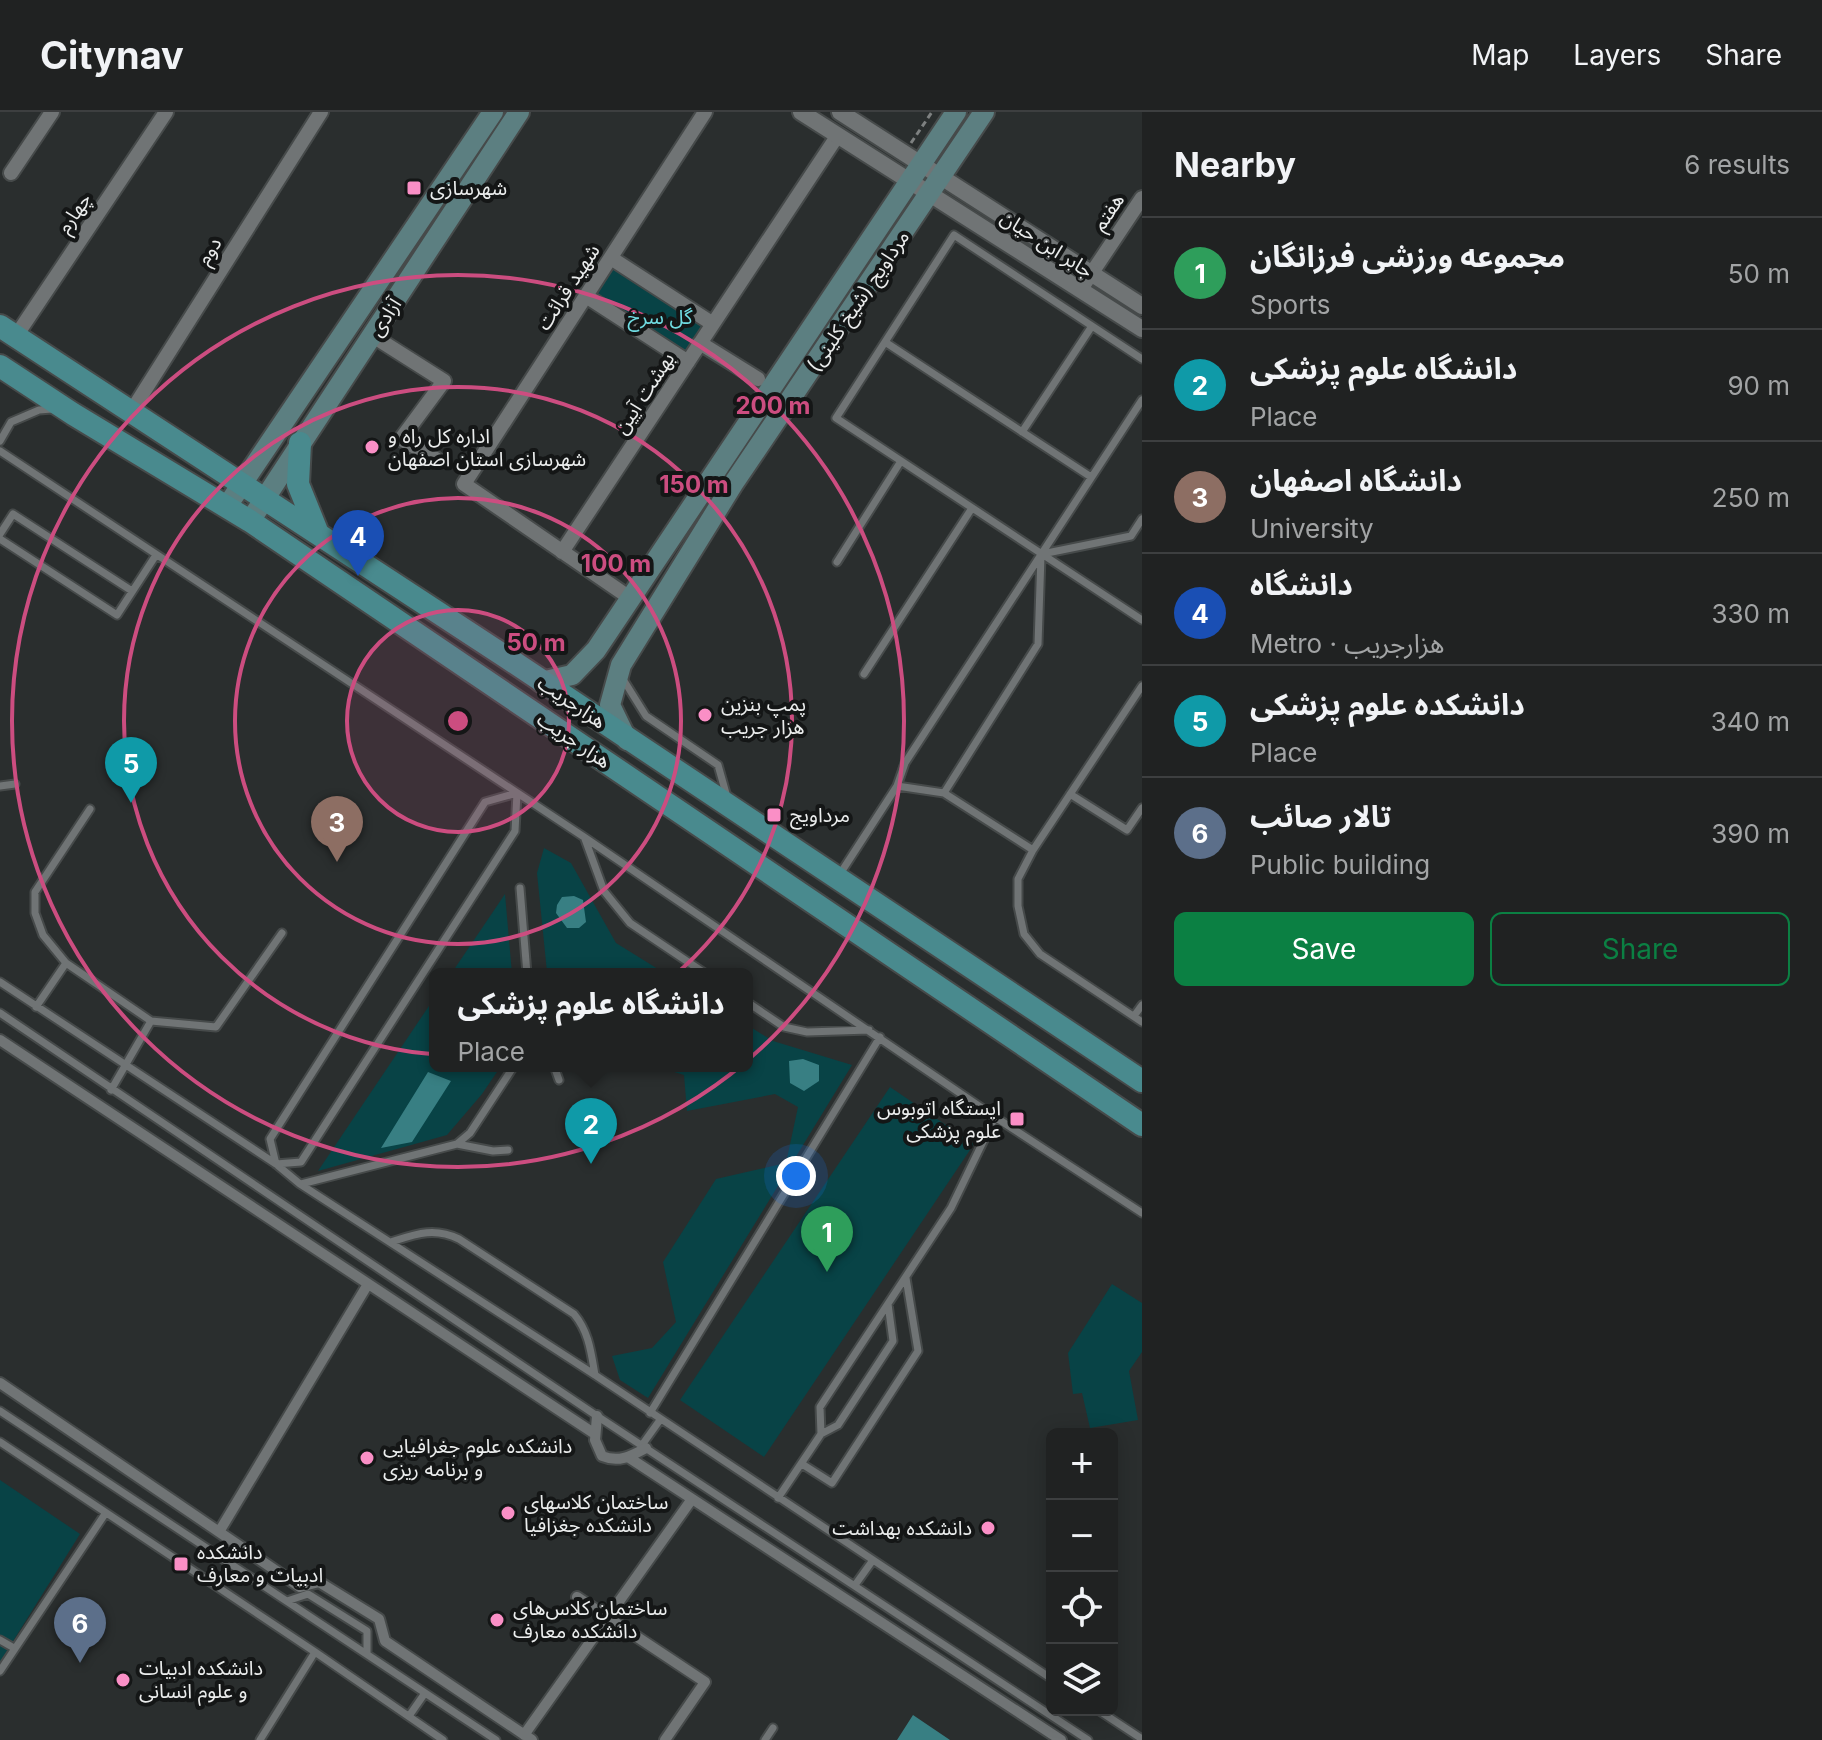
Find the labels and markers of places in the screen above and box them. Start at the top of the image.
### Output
place label: شهرسازی [430,176,507,200]
marker: شهرسازی [405,179,423,197]
place label: اداره کل راه و شهرسازی استان اصفهان [388,424,586,471]
marker: اداره کل راه و شهرسازی استان اصفهان [363,438,381,456]
pin: 4 [332,510,384,576]
place label: پمپ بنزین هزار جریب [721,692,806,739]
marker: پمپ بنزین هزار جریب [696,706,714,724]
centre of rings [444,707,472,735]
pin: 5 [105,737,157,803]
pin: 3 [311,796,363,862]
place label: مرداویج [790,803,850,830]
marker: مرداویج [765,806,783,824]
place label: ایستگاه اتوبوس علوم پزشکی [877,1096,1001,1146]
pin: 2 [565,1098,617,1164]
marker: ایستگاه اتوبوس علوم پزشکی [1008,1110,1026,1128]
pin: 1 [801,1206,853,1272]
place label: دانشکده علوم جغرافیایی و برنامه ریزی [383,1434,572,1481]
marker: دانشکده علوم جغرافیایی و برنامه ریزی [358,1449,376,1467]
place label: ساختمان کلاسهای دانشکده جغزافیا [524,1490,669,1537]
marker: ساختمان کلاسهای دانشکده جغزافیا [499,1504,517,1522]
place label: دانشکده بهداشت [832,1516,972,1540]
marker: دانشکده بهداشت [979,1519,997,1537]
place label: دانشکده ادبیات و معارف [197,1540,323,1587]
marker: دانشکده ادبیات و معارف [172,1555,190,1573]
place label: ساختمان کلاس‌های دانشکده معارف [513,1596,667,1643]
pin: 6 [54,1597,106,1663]
marker: ساختمان کلاس‌های دانشکده معارف [488,1611,506,1629]
place label: دانشکده ادبیات و علوم انسانی [139,1656,263,1706]
marker: دانشکده ادبیات و علوم انسانی [114,1671,132,1689]

